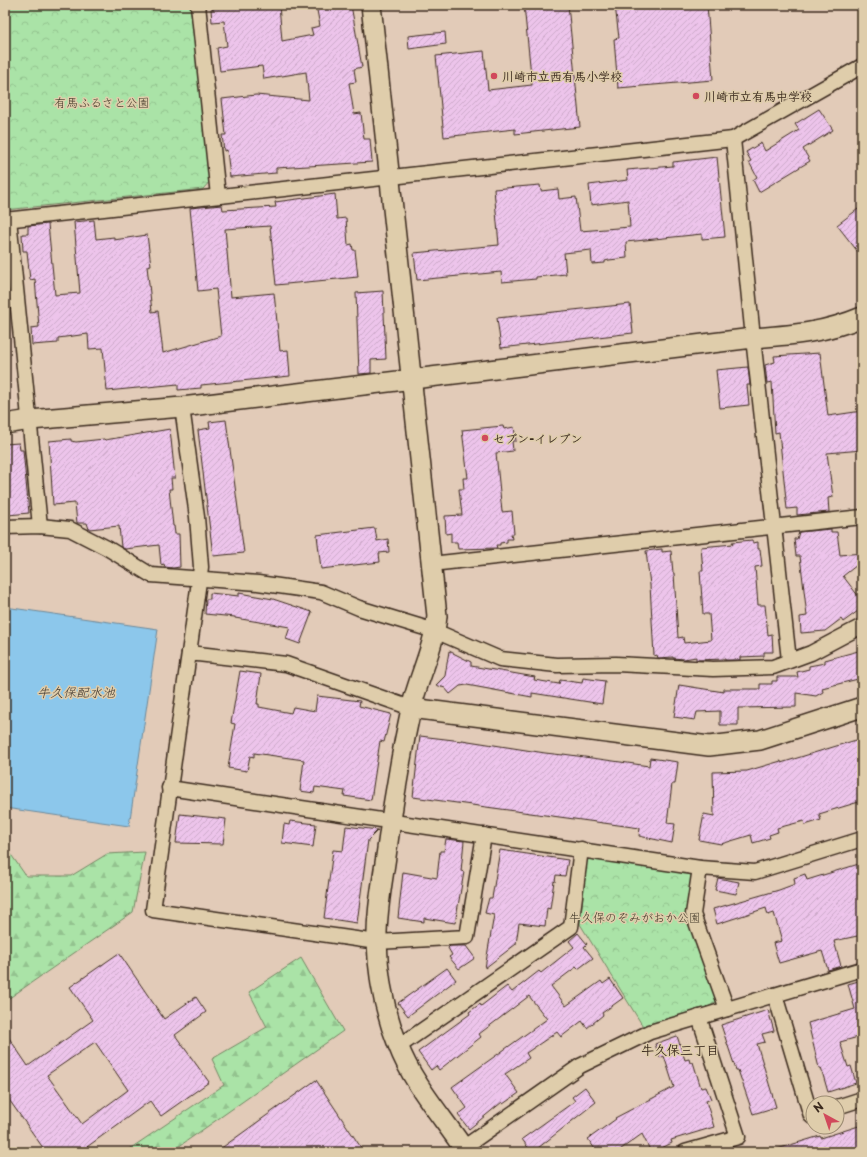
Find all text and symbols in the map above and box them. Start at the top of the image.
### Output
place label: 川崎市立西有馬小学校 [502,67,622,85]
marker: 川崎市立西有馬小学校 [489,71,499,81]
place label: 川崎市立有馬中学校 [704,87,812,105]
marker: 川崎市立有馬中学校 [691,91,701,101]
park label: 有馬ふるさと公園 [54,93,150,111]
place label: セブン-イレブン [493,429,583,447]
marker: セブン-イレブン [480,433,490,443]
water label: 牛久保配水池 [37,682,116,701]
park label: 牛久保のぞみがおか公園 [569,908,701,926]
district label: 牛久保三丁目 [641,1040,719,1059]
north arrow [805,1095,845,1135]
text: N [809,1097,827,1116]

